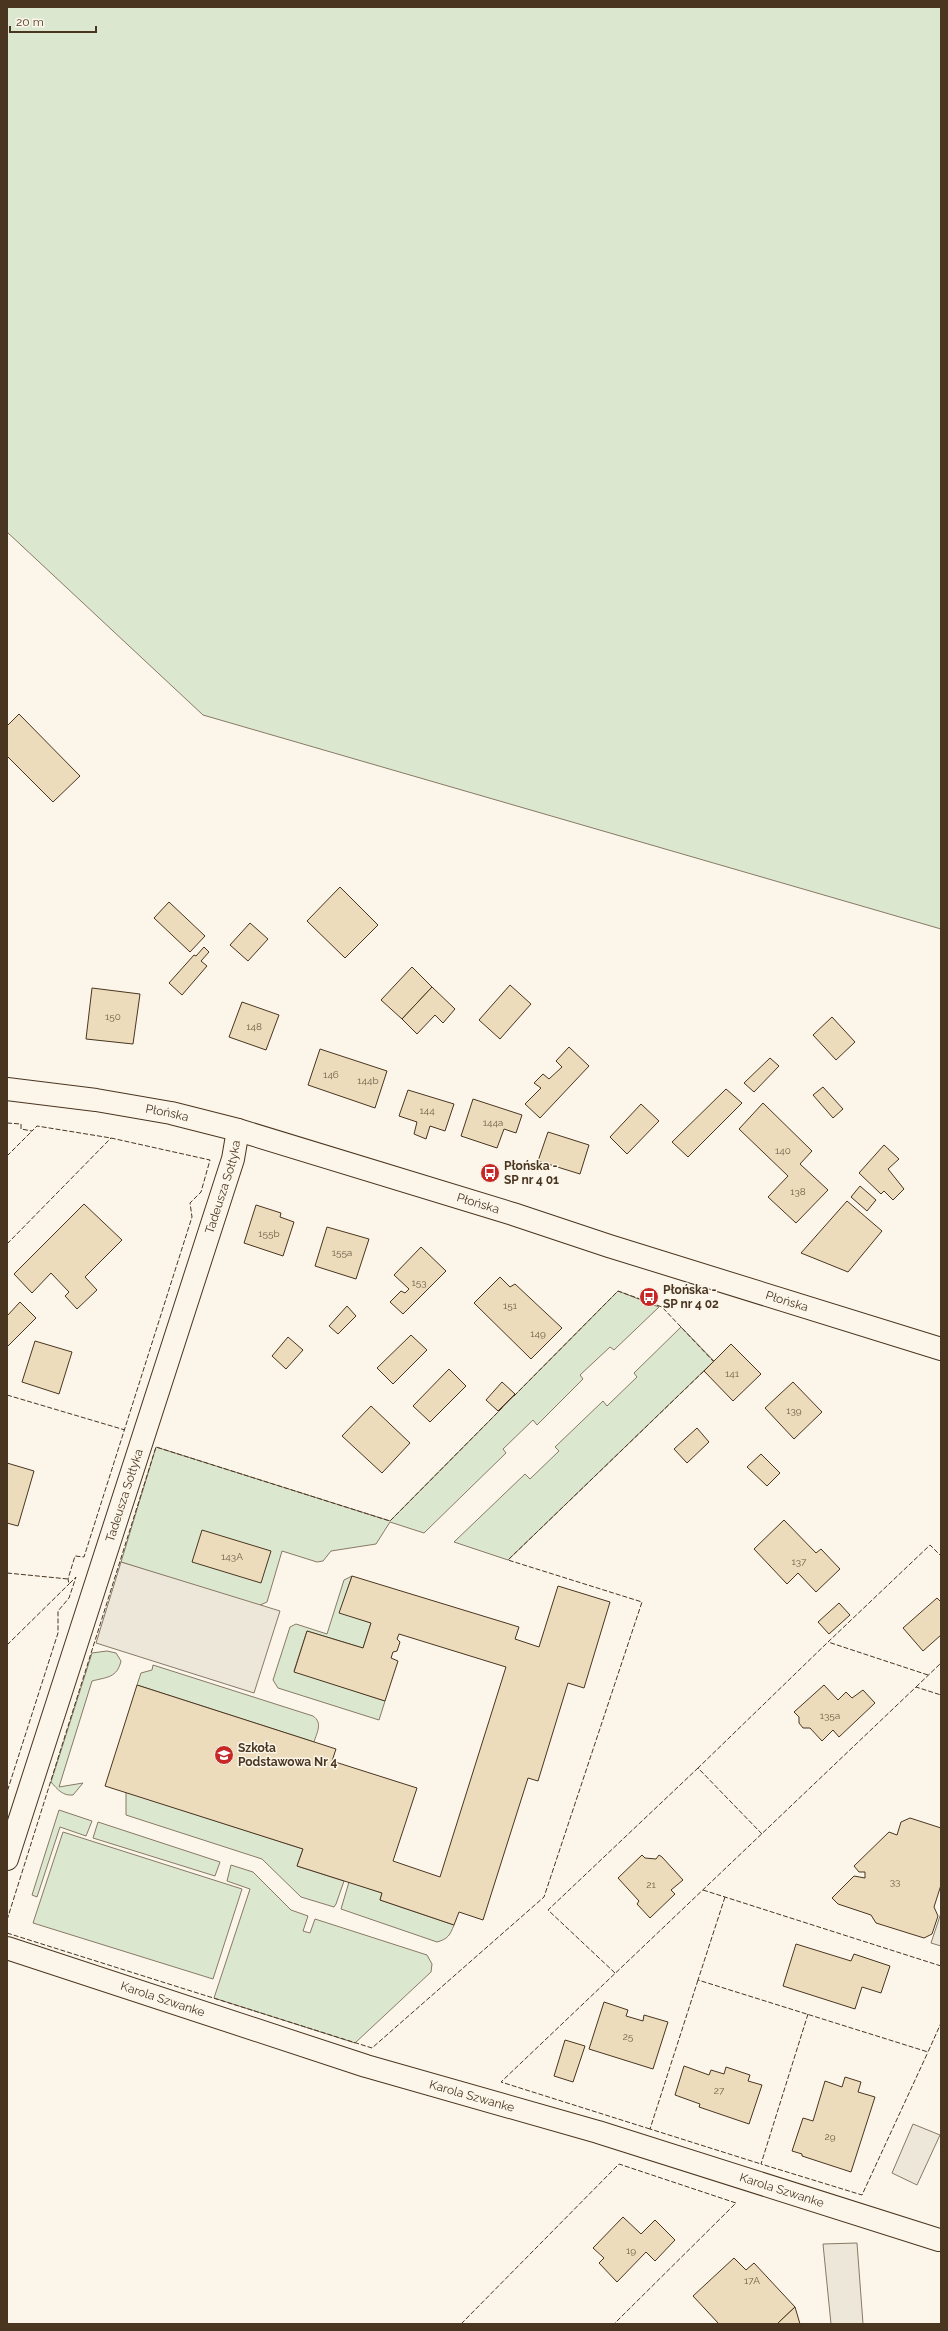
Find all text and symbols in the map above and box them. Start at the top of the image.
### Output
scale bar [10,8,96,34]
text: 20 m [16,15,44,29]
house number: 150 [105,1011,121,1022]
house number: 148 [246,1021,262,1032]
house number: 146 [323,1069,339,1080]
house number: 144b [357,1075,379,1086]
street label: Płońska [144,1102,190,1124]
house number: 144 [419,1105,435,1116]
house number: 144a [483,1117,503,1128]
street label: Tadeusza Sołtyka [202,1139,243,1235]
house number: 140 [775,1145,791,1156]
place label: Płońska - SP nr 4 01 [504,1159,559,1187]
bus stop icon: Płońska - SP nr 4 01 [479,1162,501,1184]
house number: 138 [790,1186,806,1197]
street label: Płońska [455,1190,501,1216]
house number: 155b [258,1228,280,1239]
house number: 155a [332,1247,352,1258]
house number: 153 [411,1277,427,1288]
place label: Płońska - SP nr 4 02 [663,1283,719,1311]
bus stop icon: Płońska - SP nr 4 02 [638,1286,660,1308]
street label: Płońska [764,1288,810,1314]
house number: 151 [503,1300,518,1311]
house number: 149 [530,1328,546,1339]
house number: 141 [725,1368,740,1379]
house number: 139 [786,1405,802,1416]
street label: Tadeusza Sołtyka [103,1447,146,1544]
house number: 143A [221,1551,243,1562]
house number: 137 [792,1556,807,1567]
house number: 135a [820,1710,840,1721]
place label: Szkoła Podstawowa Nr 4 [238,1741,338,1769]
school or university icon: Szkoła Podstawowa Nr 4 [213,1744,235,1766]
house number: 33 [890,1876,900,1887]
house number: 21 [646,1879,656,1890]
street label: Karola Szwanke [119,1979,207,2020]
house number: 25 [623,2031,634,2042]
street label: Karola Szwanke [428,2077,516,2115]
house number: 27 [714,2085,725,2096]
house number: 29 [824,2131,836,2142]
street label: Karola Szwanke [738,2170,826,2210]
house number: 19 [626,2245,636,2256]
house number: 17A [744,2275,760,2286]

